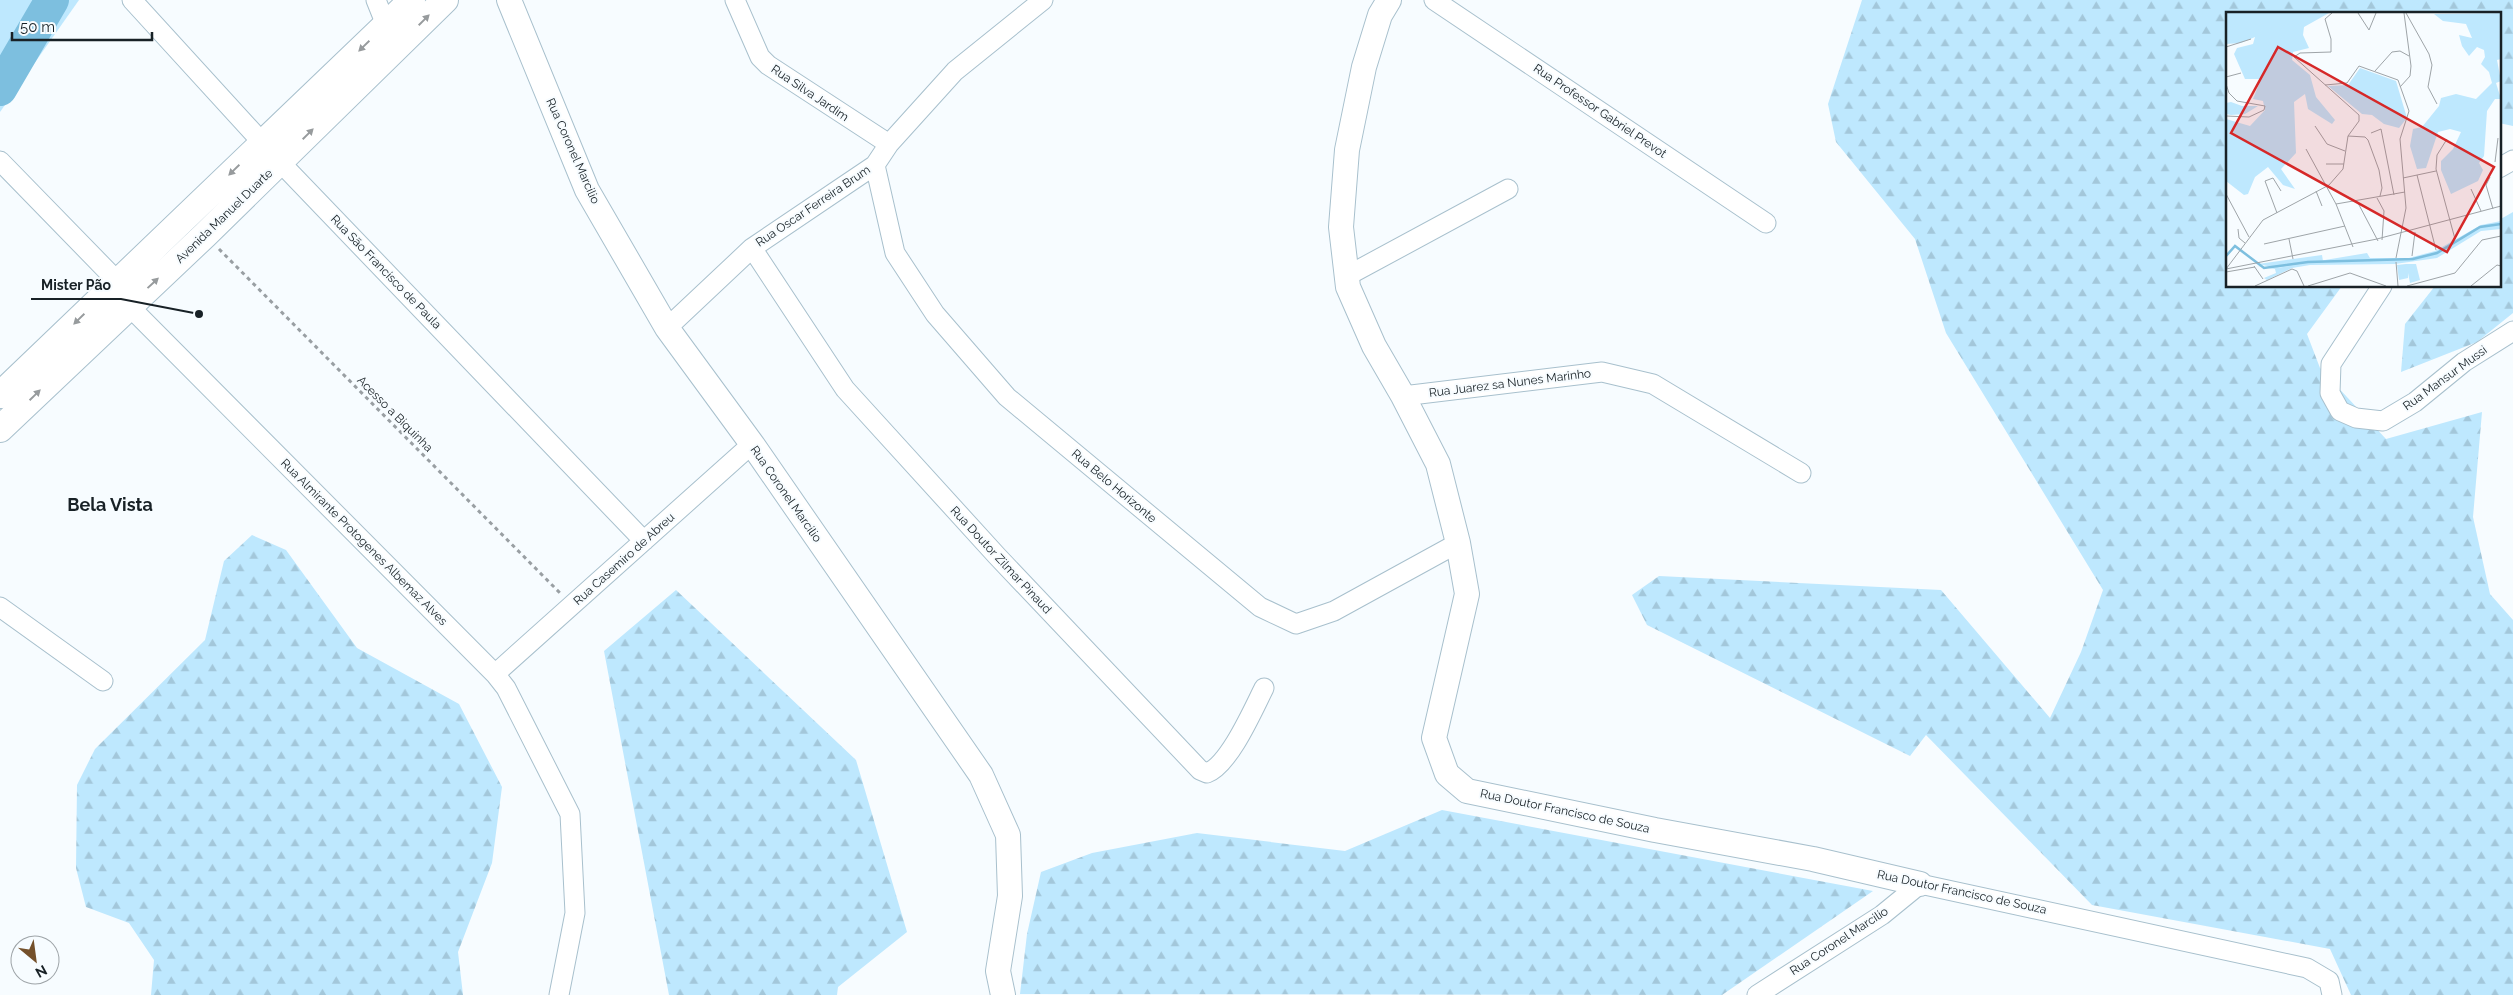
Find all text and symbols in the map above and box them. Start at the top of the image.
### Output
scale bar [12,10,152,42]
inset map [2226,12,2500,288]
one-way arrow [418,15,430,27]
text: 50 m [20,18,55,36]
one-way arrow [359,40,371,52]
street label: Rua Professor Gabriel Prevot [1531,61,1669,161]
street label: Rua Silva Jardim [769,62,851,124]
street label: Rua Coronel Marcilio [543,96,603,206]
one-way arrow [302,129,314,141]
street label: Rua Oscar Ferreira Brum [753,162,873,250]
one-way arrow [228,164,240,176]
street label: Avenida Manuel Duarte [173,166,275,266]
street label: Rua São Francisco de Paula [328,212,444,332]
callout: Mister Pão [31,270,121,299]
text: Mister Pão [41,277,111,293]
one-way arrow [147,277,159,289]
one-way arrow [74,313,86,325]
street label: Rua Mansur Mussi [2400,343,2490,413]
street label: Rua Juarez sa Nunes Marinho [1428,366,1592,400]
street label: Acesso a Biquinha [354,373,436,455]
one-way arrow [29,389,41,401]
street label: Rua Coronel Marcilio [748,443,824,545]
street label: Rua Belo Horizonte [1069,446,1159,526]
street label: Rua Almirante Protogenes Albemaz Alves [278,456,450,628]
district label: Bela Vista [67,494,153,515]
street label: Rua Doutor Zilmar Pinaud [948,503,1054,617]
street label: Rua Casemiro de Abreu [571,510,677,608]
street label: Rua Doutor Francisco de Souza [1479,786,1651,836]
street label: Rua Doutor Francisco de Souza [1876,867,2048,917]
street label: Rua Coronel Marcilio [1787,904,1891,978]
north arrow [10,935,60,985]
text: N [33,962,50,981]

